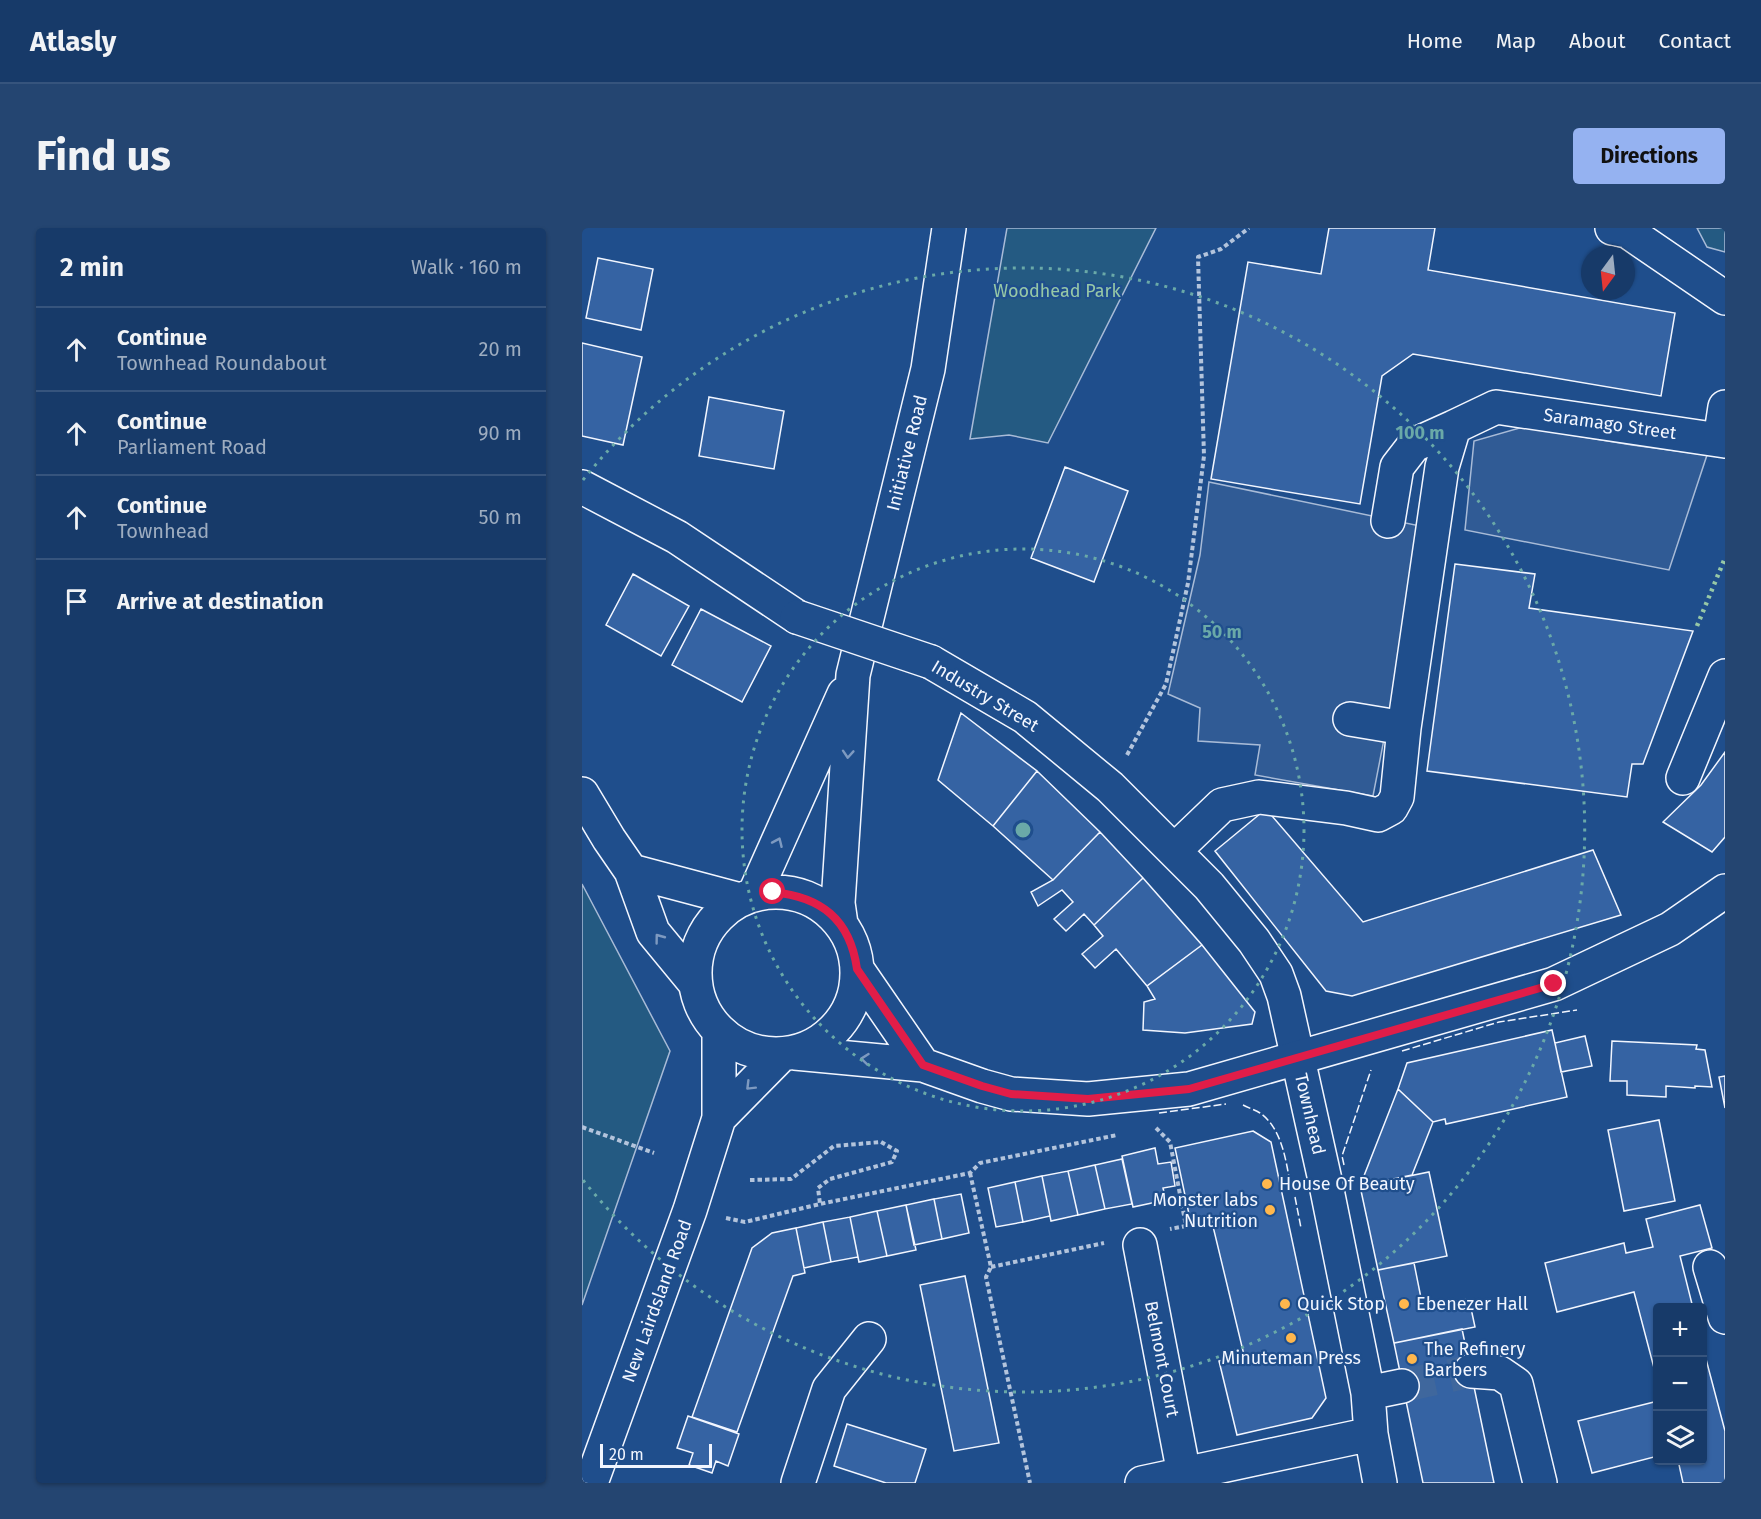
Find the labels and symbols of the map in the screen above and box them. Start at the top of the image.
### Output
north arrow [1581,246,1635,300]
park label: Woodhead Park [993,280,1121,302]
street label: Initiative Road [882,393,932,513]
street label: Saramago Street [1542,404,1678,444]
text: 100 m [1396,422,1444,444]
text: 50 m [1202,621,1242,643]
street label: Industry Street [927,655,1043,737]
one-way arrow [841,750,854,759]
centre of rings [1013,820,1033,840]
one-way arrow [770,837,782,848]
route start [759,878,785,904]
one-way arrow [655,933,666,944]
route end [1540,970,1566,996]
one-way arrow [860,1053,870,1066]
street label: Townhead [1290,1071,1330,1157]
one-way arrow [746,1080,757,1090]
place label: House Of Beauty [1279,1173,1415,1195]
marker: House Of Beauty [1260,1177,1274,1191]
place label: Monster labs Nutrition [1153,1189,1258,1232]
marker: Monster labs Nutrition [1263,1203,1277,1217]
street label: New Lairdsland Road [617,1217,697,1385]
place label: Quick Stop [1297,1293,1385,1315]
place label: Ebenezer Hall [1416,1293,1528,1315]
marker: Quick Stop [1278,1297,1292,1311]
marker: Ebenezer Hall [1397,1297,1411,1311]
street label: Belmont Court [1140,1299,1184,1419]
marker: Minuteman Press [1284,1331,1298,1345]
place label: The Refinery Barbers [1424,1338,1526,1381]
place label: Minuteman Press [1221,1347,1361,1369]
marker: The Refinery Barbers [1405,1352,1419,1366]
scale bar [600,1441,712,1468]

